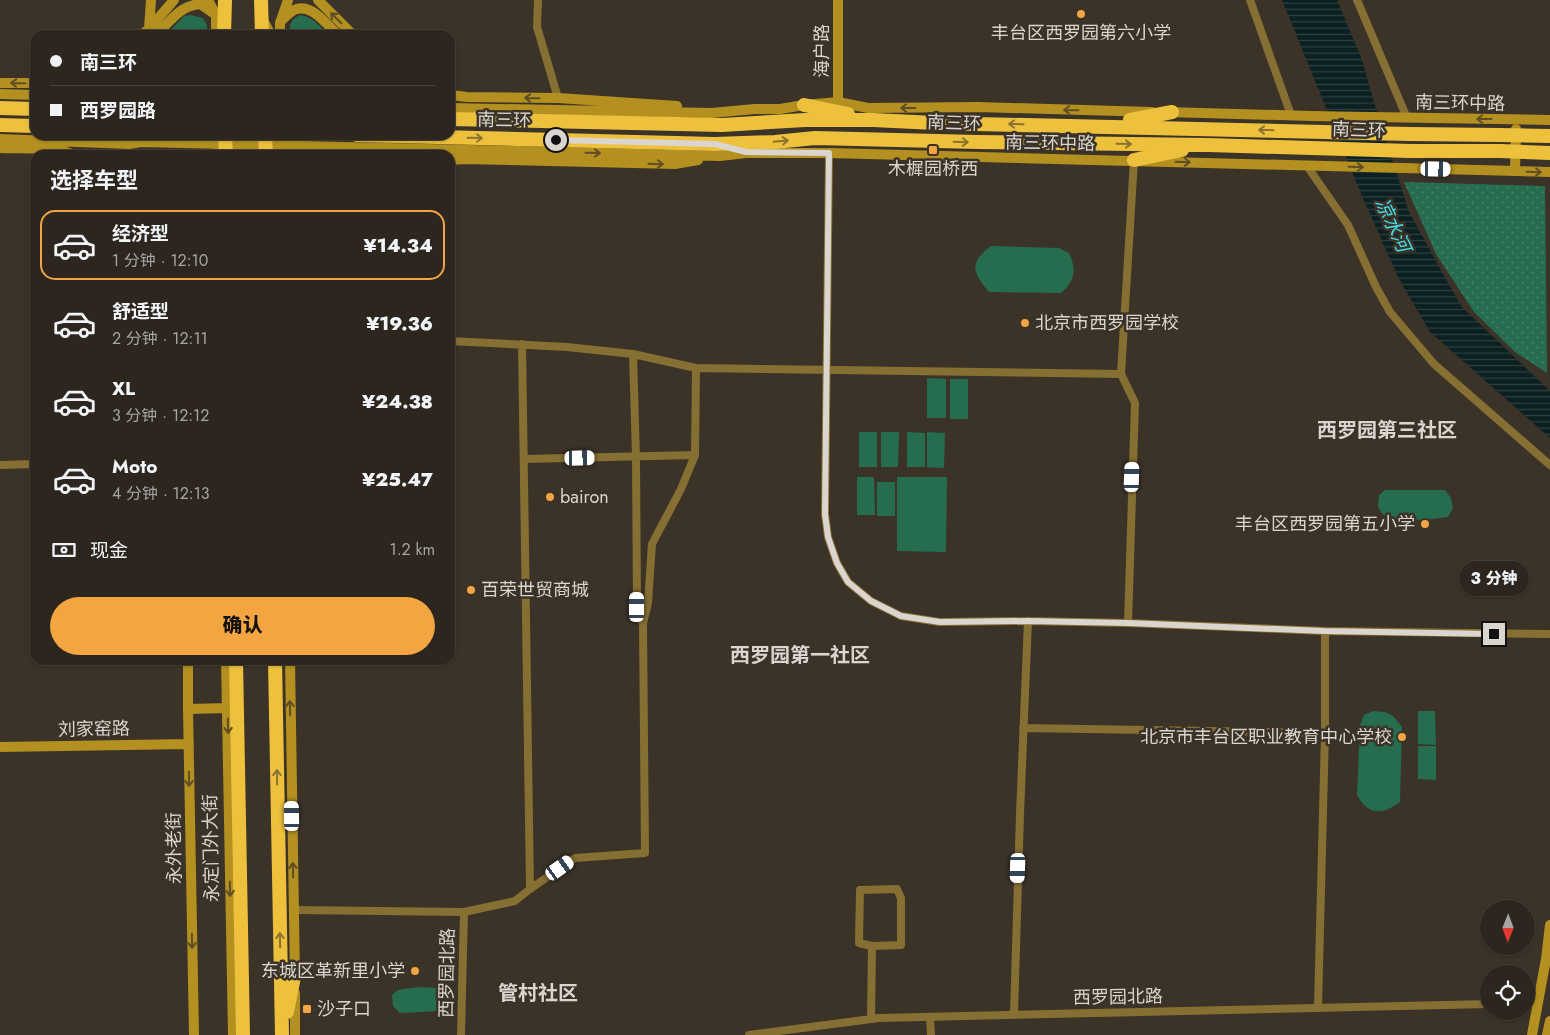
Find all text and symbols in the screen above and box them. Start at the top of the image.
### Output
marker: 丰台区西罗园第六小学 [1075,8,1087,20]
one-way arrow [330,12,342,24]
place label: 丰台区西罗园第六小学 [991,20,1171,46]
street label: 海户路 [809,24,835,78]
text: 南三环 [80,49,137,76]
one-way arrow [10,78,26,88]
street label: 南三环中路 [1415,89,1505,117]
one-way arrow [524,93,540,103]
text: 西罗园路 [80,97,156,124]
one-way arrow [901,103,917,112]
one-way arrow [1063,105,1079,114]
street label: 南三环 [477,107,531,133]
street label: 南三环 [927,109,981,137]
one-way arrow [1476,114,1492,124]
street label: 南三环 [1332,116,1386,144]
one-way arrow [1008,119,1024,129]
one-way arrow [1258,125,1274,135]
route start [545,129,567,151]
street label: 南三环中路 [1005,129,1095,157]
one-way arrow [466,133,483,143]
one-way arrow [773,136,789,146]
one-way arrow [953,137,969,146]
one-way arrow [1115,139,1131,149]
marker: 木樨园桥西 [927,144,939,156]
one-way arrow [584,148,600,158]
place label: 木樨园桥西 [888,156,978,182]
one-way arrow [1174,157,1190,167]
one-way arrow [648,159,664,169]
car [1420,161,1451,177]
one-way arrow [1348,162,1364,172]
text: 选择车型 [50,164,138,196]
one-way arrow [1526,167,1542,176]
water label: 凉水河 [1369,193,1419,260]
text: 经济型 [112,220,169,247]
icon: car [52,223,97,268]
text: ¥14.34 [363,232,433,259]
text: 1 分钟 · 12:10 [112,249,208,272]
text: 舒适型 [112,298,169,325]
icon: car [52,301,97,346]
text: ¥19.36 [366,310,433,337]
place label: 北京市西罗园学校 [1035,310,1179,336]
marker: 北京市西罗园学校 [1019,317,1031,329]
text: 2 分钟 · 12:11 [112,327,208,350]
text: XL [112,375,135,402]
icon: car [52,379,97,424]
text: ¥24.38 [362,388,433,415]
text: 3 分钟 · 12:12 [112,404,209,427]
district label: 西罗园第三社区 [1317,416,1457,445]
car [564,450,595,466]
text: Moto [112,453,157,480]
icon: car [52,457,97,502]
car [1123,462,1140,492]
text: ¥25.47 [362,466,433,493]
text: 4 分钟 · 12:13 [112,482,210,505]
place label: bairon [560,484,609,510]
marker: bairon [544,491,556,503]
place label: 丰台区西罗园第五小学 [1235,511,1415,537]
marker: 丰台区西罗园第五小学 [1419,518,1431,530]
icon: cash [50,536,78,564]
text: 现金 [90,537,128,564]
text: 1.2 km [390,538,435,561]
callout: 3 分钟 [1459,562,1529,596]
text: 3 分钟 [1470,567,1518,590]
place label: 百荣世贸商城 [481,577,589,603]
marker: 百荣世贸商城 [465,584,477,596]
car [629,592,644,622]
button: 确认 [50,597,435,655]
route end [1483,623,1505,645]
district label: 西罗园第一社区 [730,641,870,670]
one-way arrow [286,700,295,716]
street label: 刘家窑路 [58,715,130,743]
one-way arrow [223,718,233,734]
place label: 北京市丰台区职业教育中心学校 [1140,724,1392,750]
marker: 北京市丰台区职业教育中心学校 [1396,731,1408,743]
one-way arrow [184,770,194,786]
one-way arrow [272,770,282,786]
street label: 永定门外大街 [197,794,225,902]
car [284,801,299,831]
street label: 永外老街 [160,812,188,884]
car [543,853,576,883]
car [1009,853,1026,883]
one-way arrow [288,863,298,879]
one-way arrow [226,880,235,896]
north arrow [1480,900,1535,955]
map controls [1480,900,1535,1020]
street label: 西罗园北路 [433,928,461,1018]
one-way arrow [187,932,197,949]
one-way arrow [275,932,285,948]
place label: 东城区革新里小学 [261,958,405,984]
marker: 东城区革新里小学 [409,965,421,977]
button: locate [1480,965,1535,1020]
district label: 管村社区 [498,979,578,1008]
street label: 西罗园北路 [1073,983,1163,1011]
place label: 沙子口 [317,996,371,1022]
marker: 沙子口 [301,1003,313,1015]

